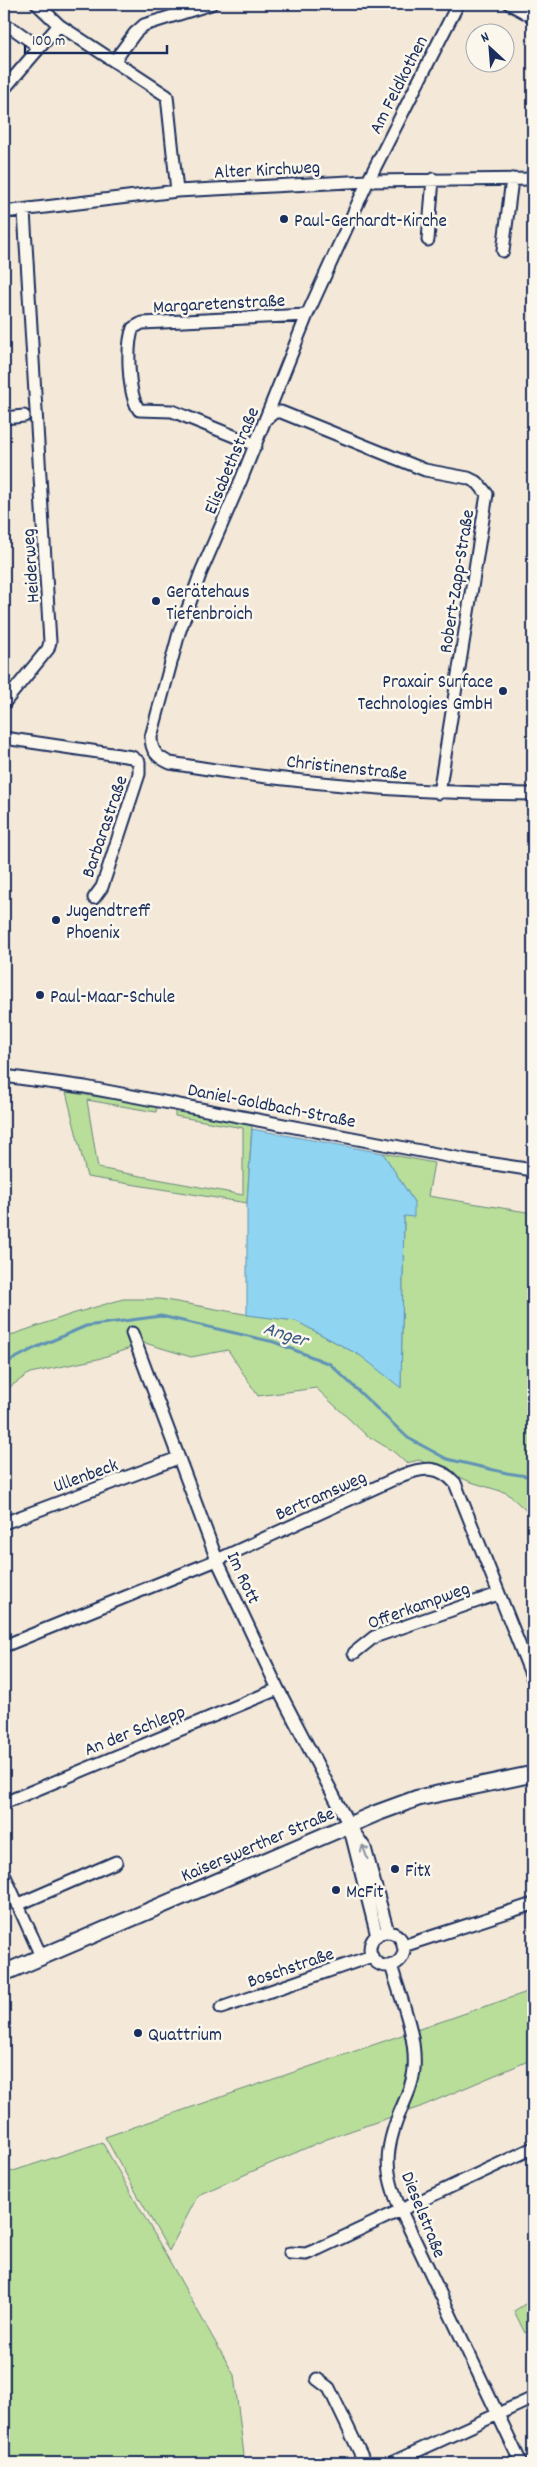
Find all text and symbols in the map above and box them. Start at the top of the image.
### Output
scale bar [25,22,168,54]
north arrow [464,22,514,72]
text: N [478,28,493,49]
text: 100 m [32,31,65,53]
street label: Am Feldkothen [364,32,436,139]
street label: Alter Kirchweg [213,155,321,188]
place label: Paul-Gerhardt-Kirche [294,209,447,236]
marker: Paul-Gerhardt-Kirche [278,213,290,225]
street label: Margaretenstraße [152,289,286,322]
street label: Elisabethstraße [198,404,268,519]
street label: Robert-Zapp-Straße [434,508,483,655]
street label: Heiderweg [16,527,49,604]
place label: Gerätehaus Tiefenbroich [166,580,253,629]
marker: Gerätehaus Tiefenbroich [150,595,162,607]
place label: Praxair Surface Technologies GmbH [357,670,493,719]
marker: Praxair Surface Technologies GmbH [497,685,509,697]
street label: Christinenstraße [285,750,408,789]
street label: Barbarastraße [76,772,136,882]
place label: Jugendtreff Phoenix [66,899,151,948]
marker: Jugendtreff Phoenix [50,914,62,926]
place label: Paul-Maar-Schule [50,985,175,1012]
marker: Paul-Maar-Schule [34,989,46,1001]
street label: Daniel-Goldbach-Straße [185,1078,358,1137]
water label: Anger [259,1316,313,1357]
street label: Ullenbeck [50,1453,123,1501]
street label: Bertramsweg [271,1465,371,1529]
street label: Im Rott [218,1548,266,1609]
street label: Offerkampweg [364,1576,474,1638]
street label: An der Schlepp [81,1700,190,1765]
street label: Kaiserswerther Straße [177,1802,339,1891]
one-way arrow [360,1845,369,1860]
place label: FitX [405,1859,431,1886]
marker: FitX [389,1863,401,1875]
place label: McFit [346,1880,384,1907]
marker: McFit [330,1884,342,1896]
street label: Boschstraße [244,1942,338,1997]
place label: Quattrium [148,2023,222,2050]
marker: Quattrium [132,2027,144,2039]
street label: Dieselstraße [392,2168,451,2263]

